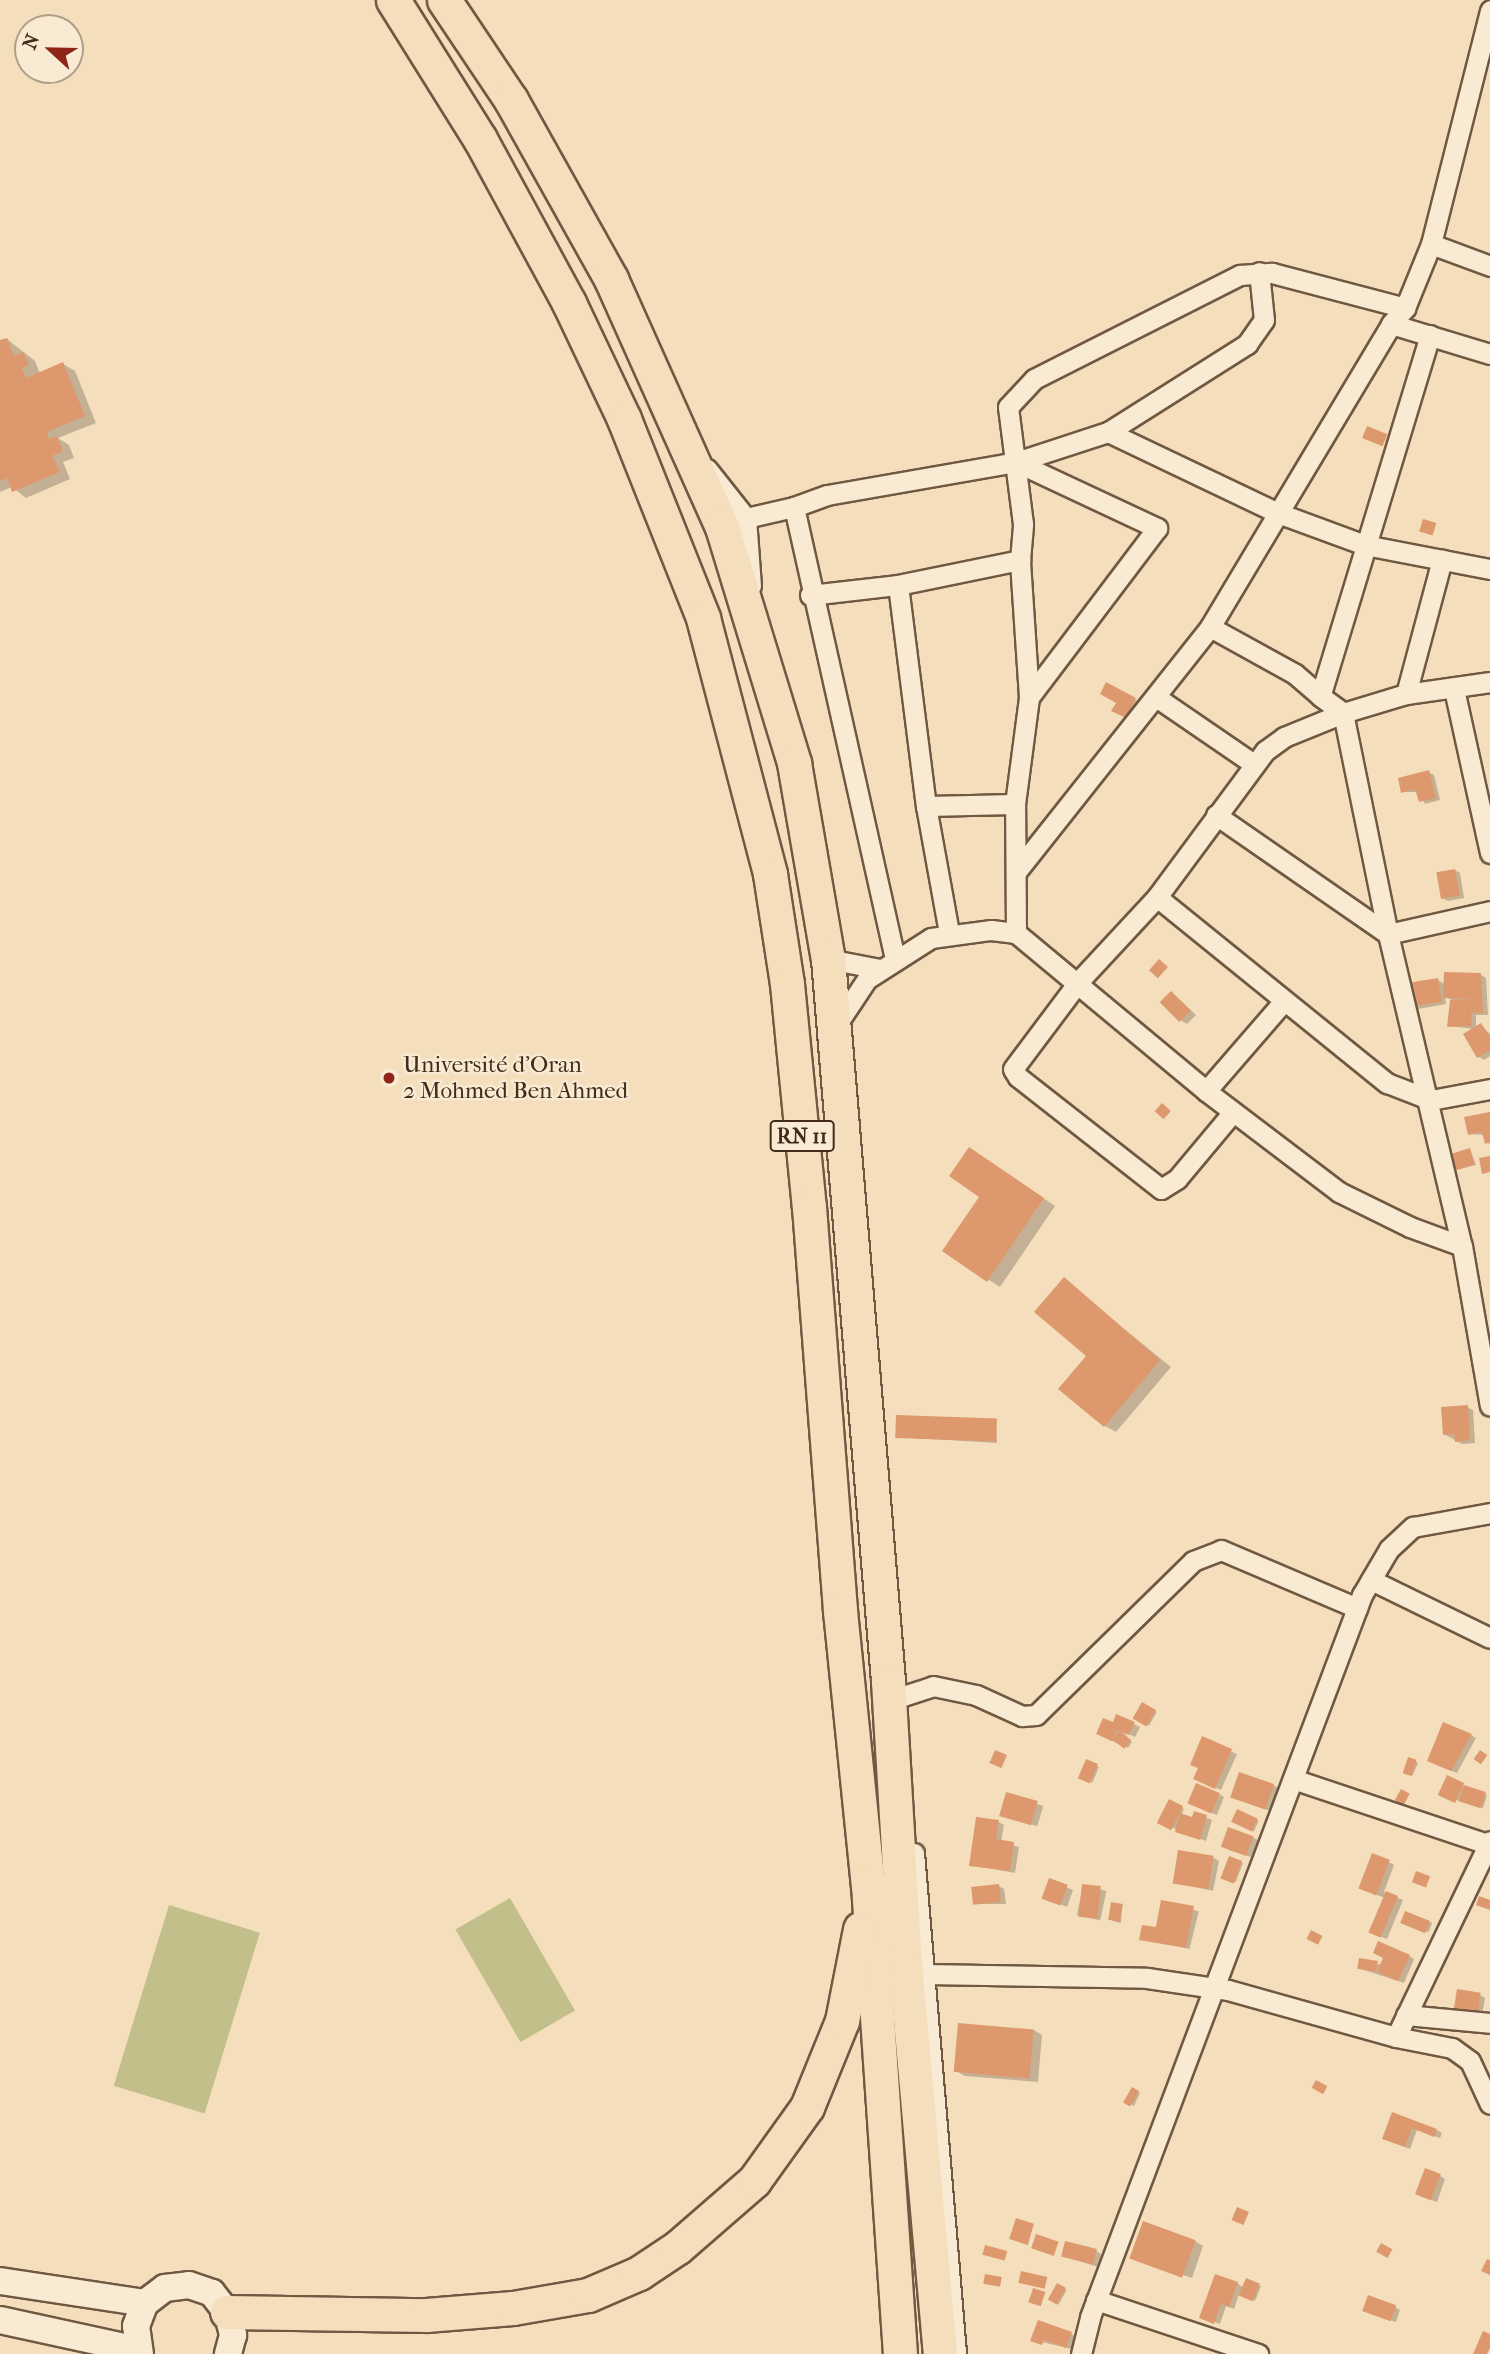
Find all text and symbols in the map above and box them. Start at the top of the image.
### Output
north arrow [14,14,84,84]
text: N [18,31,44,53]
place label: Université d'Oran 2 Mohmed Ben Ahmed [403,1051,628,1105]
marker: Université d'Oran 2 Mohmed Ben Ahmed [381,1070,397,1086]
road number: RN 11 [769,1118,835,1154]

